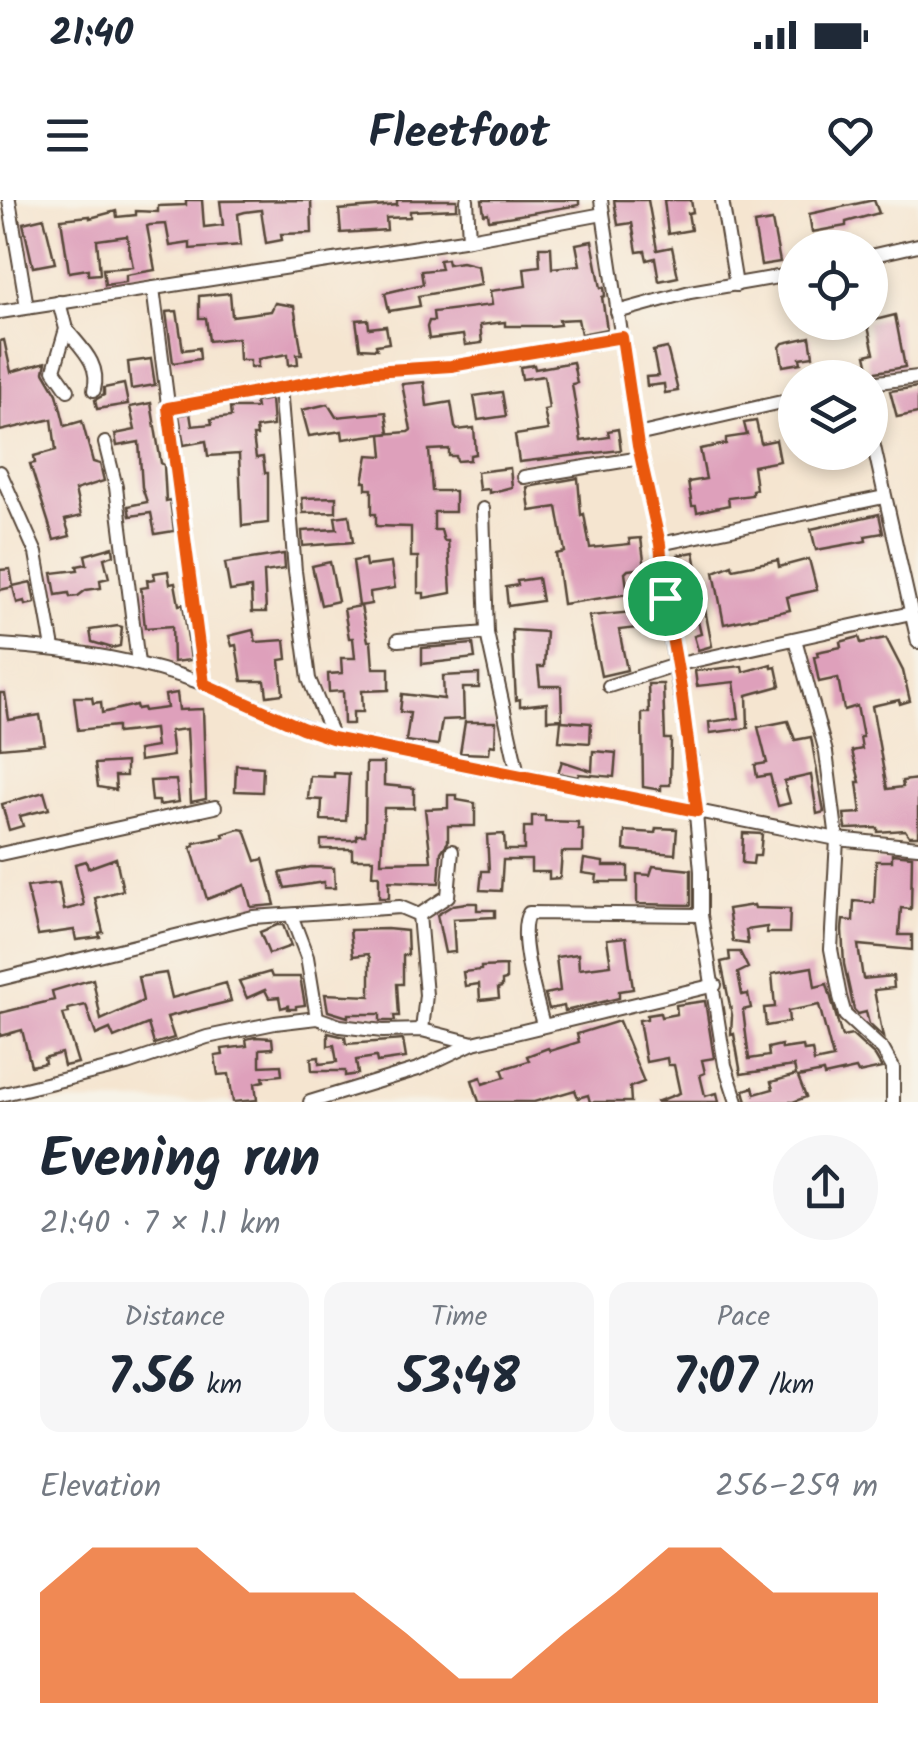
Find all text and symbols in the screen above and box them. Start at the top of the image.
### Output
text: 21:40 [50,5,133,65]
text: Fleetfoot [368,99,550,171]
icon: menu [40,108,95,163]
icon: heart [823,108,878,163]
map controls [778,230,888,470]
button: locate [778,230,888,340]
button: layers [778,360,888,470]
pin [623,556,708,641]
icon: arrive [638,571,693,626]
text: Evening run [40,1118,320,1205]
button: share [773,1135,878,1240]
text: 21:40 · 7 × 1.1 km [40,1199,280,1250]
text: Distance [124,1295,225,1340]
text: Time [431,1295,487,1340]
text: Pace [717,1295,770,1340]
text: 7.56 [107,1340,195,1420]
text: 53:48 [398,1340,520,1420]
text: 7:07 [672,1340,758,1420]
text: km [195,1363,242,1408]
text: /km [758,1363,814,1408]
text: Elevation [40,1462,161,1513]
text: 256–259 m [715,1462,878,1513]

